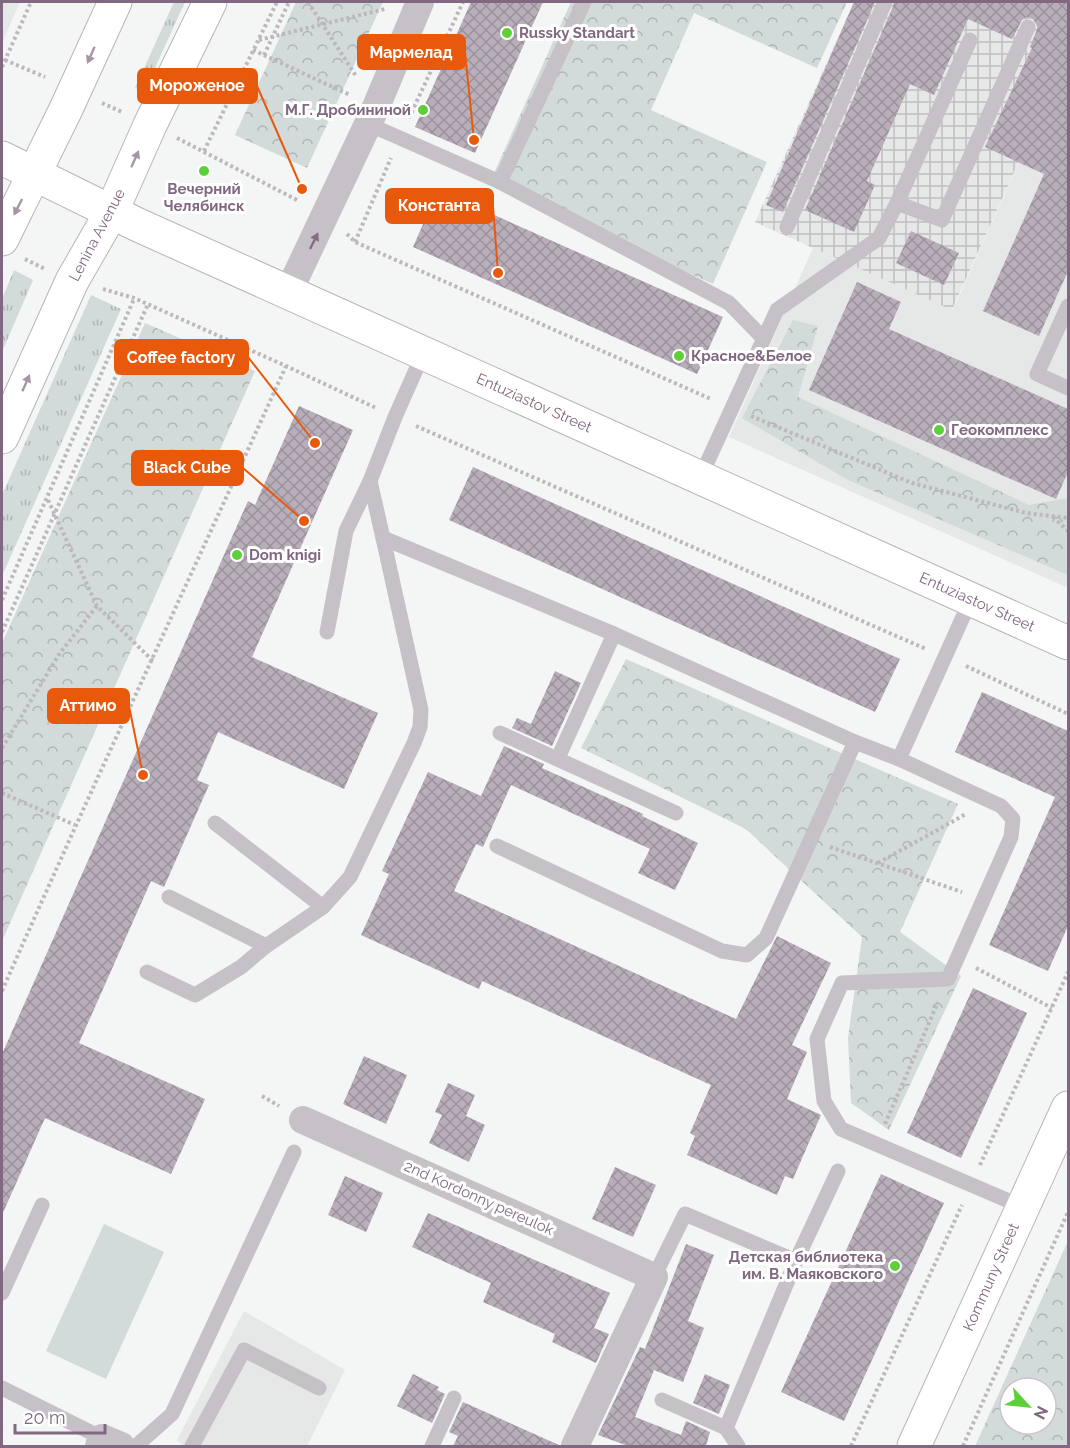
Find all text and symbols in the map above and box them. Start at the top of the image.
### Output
place label: Russky Standart [519,24,635,42]
marker: Russky Standart [500,26,514,40]
callout: Мармелад [358,35,465,69]
text: Мармелад [369,43,453,62]
one-way arrow [86,46,95,63]
callout: Мороженое [138,69,257,103]
text: Мороженое [149,76,245,95]
place label: М.Г. Дробининой [285,101,411,119]
marker: М.Г. Дробининой [416,103,430,117]
one-way arrow [130,150,140,168]
marker: Вечерний Челябинск [197,164,211,178]
place label: Вечерний Челябинск [163,180,245,215]
street label: Lenina Avenue [65,185,129,284]
callout: Константа [386,189,493,223]
text: Константа [398,196,480,215]
one-way arrow [13,198,22,215]
one-way arrow [309,232,318,249]
callout: Coffee factory [115,340,248,374]
place label: Красное&Белое [691,347,812,365]
text: Coffee factory [127,348,235,367]
marker: Красное&Белое [672,349,686,363]
street label: Entuziastov Street [474,370,594,436]
one-way arrow [21,375,30,392]
place label: Геокомплекс [951,421,1049,439]
marker: Геокомплекс [932,423,946,437]
callout: Black Cube [132,451,243,485]
text: Black Cube [143,458,231,477]
place label: Dom knigi [249,546,321,564]
marker: Dom knigi [230,548,244,562]
street label: Entuziastov Street [917,569,1037,635]
callout: Аттимо [48,689,129,723]
text: Аттимо [59,696,117,715]
street label: 2nd Kordonny pereulok [401,1157,557,1239]
street label: Kommuny Street [959,1220,1023,1334]
place label: Детская библиотека им. В. Маяковского [729,1248,883,1283]
marker: Детская библиотека им. В. Маяковского [888,1259,902,1273]
north arrow [998,1376,1058,1436]
scale bar [15,1397,105,1435]
text: N [1030,1403,1052,1422]
text: 20 m [24,1407,66,1428]

